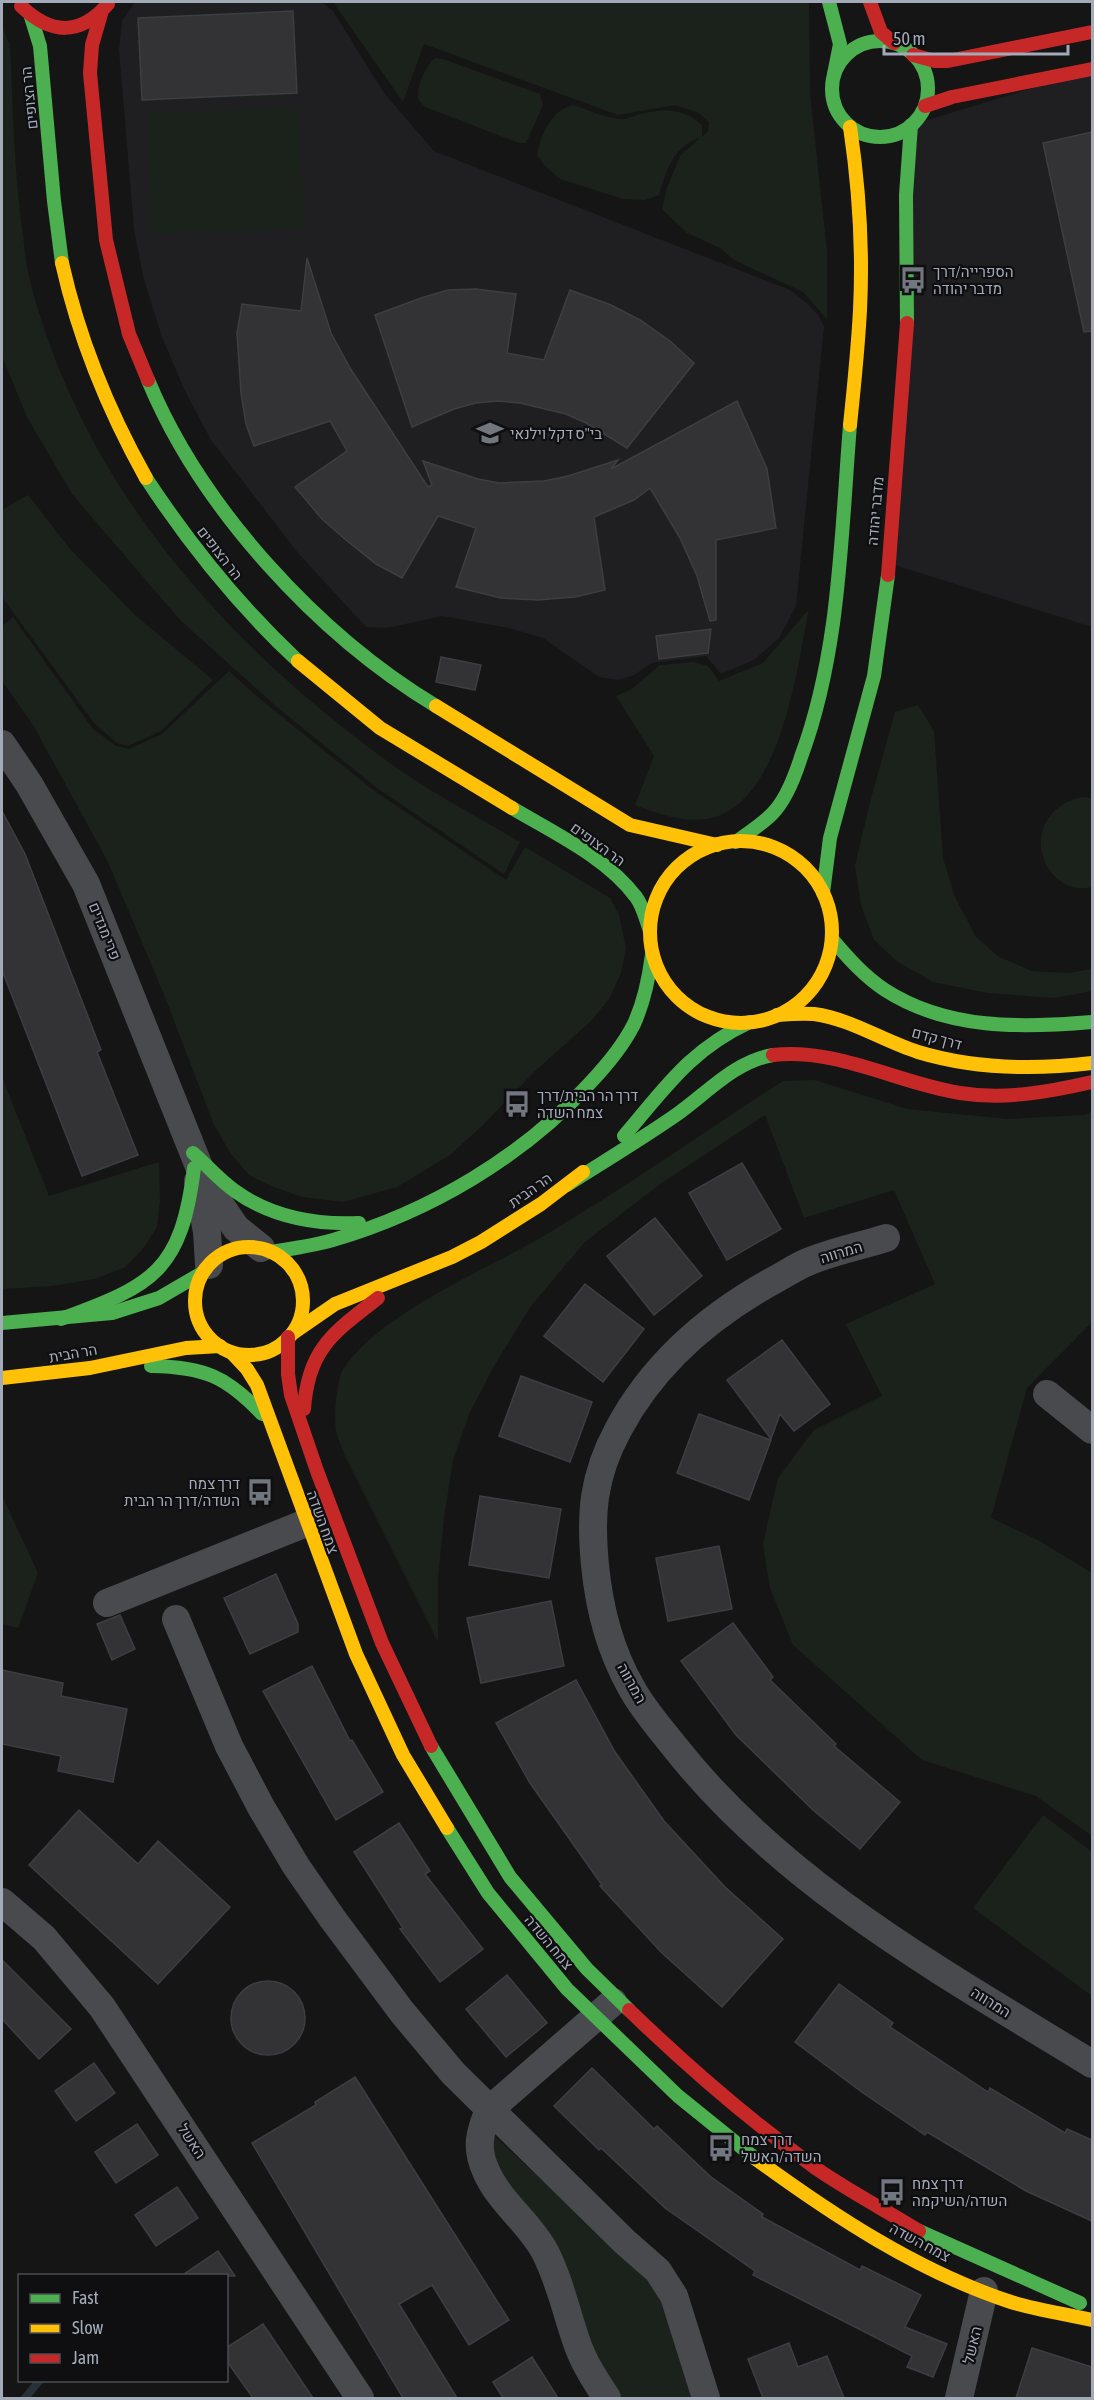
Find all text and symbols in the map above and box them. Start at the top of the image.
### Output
scale bar [884,18,1068,56]
text: 50 m [893,28,925,49]
street label: הר הצופים [17,66,41,130]
place label: הספרייה/דרך מדבר יהודה [933,263,1014,297]
bus stop icon: הספרייה/דרך מדבר יהודה [898,265,928,295]
school or university icon: בי"ס דקל וילנאי [475,418,505,448]
place label: בי"ס דקל וילנאי [510,425,602,442]
street label: מדבר יהודה [864,476,886,546]
street label: הר הצופים [194,523,246,583]
street label: הר הצופים [567,819,629,869]
street label: פרי מגדים [86,900,124,962]
street label: דרך קדם [910,1023,964,1053]
place label: דרך הר הבית/דרך צמח השדה [537,1087,638,1121]
bus stop icon: דרך הר הבית/דרך צמח השדה [502,1089,532,1119]
street label: הר הבית [505,1169,555,1211]
street label: המרווה [818,1238,864,1266]
street label: הר הבית [47,1340,99,1366]
place label: דרך צמח השדה/דרך הר הבית [124,1475,240,1509]
bus stop icon: דרך צמח השדה/דרך הר הבית [245,1477,275,1507]
street label: צמח השדה [304,1488,342,1556]
street label: המרווה [614,1660,650,1706]
street label: צמח השדה [521,1911,577,1973]
street label: המרווה [968,1983,1014,2021]
street label: האשל [175,2120,209,2162]
place label: דרך צמח השדה/האשל [741,2131,822,2165]
bus stop icon: דרך צמח השדה/האשל [706,2133,736,2163]
place label: דרך צמח השדה/השיקמה [912,2175,1007,2209]
bus stop icon: דרך צמח השדה/השיקמה [877,2177,907,2207]
street label: צמח השדה [887,2219,953,2265]
legend [18,2274,228,2382]
text: Fast [72,2287,99,2308]
text: Slow [72,2317,103,2338]
street label: האשל [959,2325,985,2365]
text: Jam [72,2347,99,2368]

